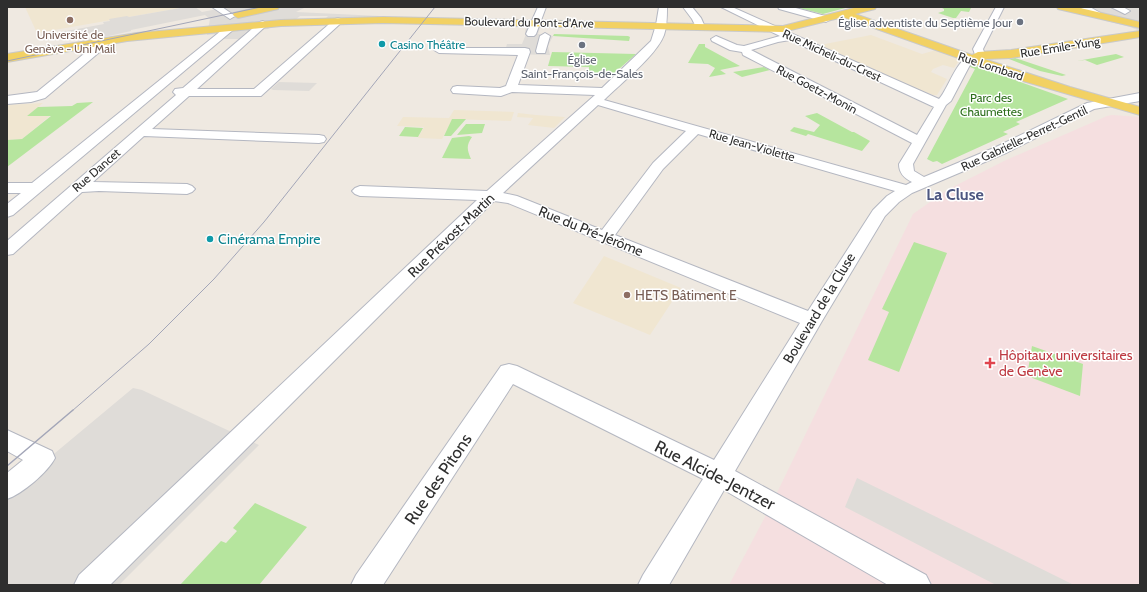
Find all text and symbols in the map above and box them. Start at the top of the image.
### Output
street label: Boulevard du Pont-d'Arve [464,13,594,31]
marker: Université de Genève - Uni Mail [65,15,75,25]
place label: Église adventiste du Septième Jour [838,15,1012,30]
marker: Église adventiste du Septième Jour [1015,17,1025,27]
street label: Rue Micheli-du-Crest [780,26,884,84]
place label: Université de Genève - Uni Mail [25,27,115,56]
street label: Rue Emile-Yung [1019,33,1102,61]
place label: Casino Théâtre [390,37,465,52]
marker: Casino Théâtre [377,39,387,49]
marker: Église Saint-François-de-Sales [577,40,587,50]
street label: Rue Lombard [956,48,1026,84]
place label: Église Saint-François-de-Sales [521,52,643,81]
street label: Rue Goetz-Monin [774,61,860,117]
park label: Parc des Chaumettes [960,90,1022,119]
street label: Rue Gabrielle-Perret-Gentil [958,102,1090,174]
street label: Rue Jean-Violette [707,126,797,164]
street label: Rue Dancet [69,145,123,195]
district label: La Cluse [926,185,984,204]
street label: Rue Prévost-Martin [404,189,498,281]
street label: Rue du Pré-Jérôme [536,202,646,260]
place label: Cinérama Empire [218,230,320,248]
marker: Cinérama Empire [205,234,215,244]
street label: Boulevard de la Cluse [779,249,859,367]
place label: HETS Bâtiment E [635,286,737,304]
marker: HETS Bâtiment E [622,290,632,300]
place label: Hôpitaux universitaires de Genève [999,346,1133,380]
marker: Hôpitaux universitaires de Genève [984,357,996,369]
street label: Rue des Pitons [400,430,476,528]
street label: Rue Alcide-Jentzer [652,436,779,514]

